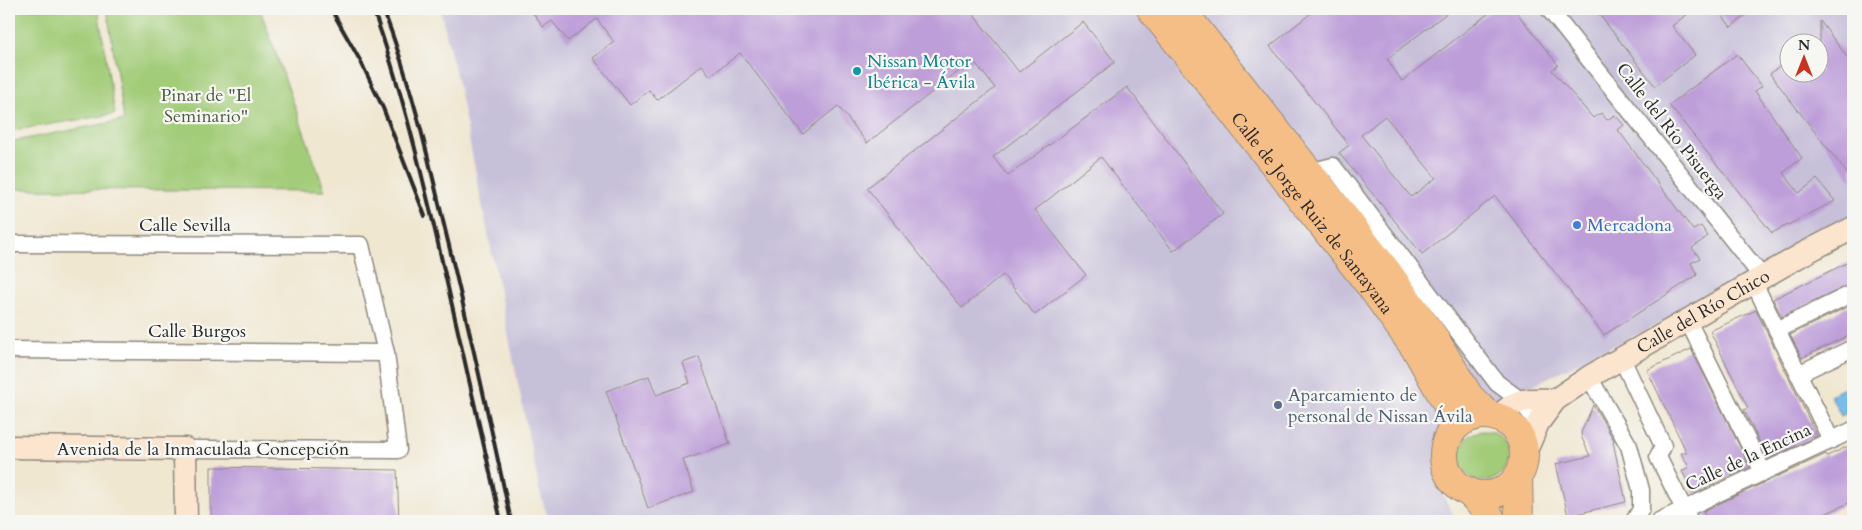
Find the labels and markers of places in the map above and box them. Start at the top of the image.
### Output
place label: Nissan Motor Ibérica - Ávila [867,49,976,95]
marker: Nissan Motor Ibérica - Ávila [851,65,863,77]
place label: Mercadona [1587,213,1672,238]
marker: Mercadona [1571,219,1583,231]
place label: Aparcamiento de personal de Nissan Ávila [1288,383,1473,429]
marker: Aparcamiento de personal de Nissan Ávila [1272,399,1284,411]

